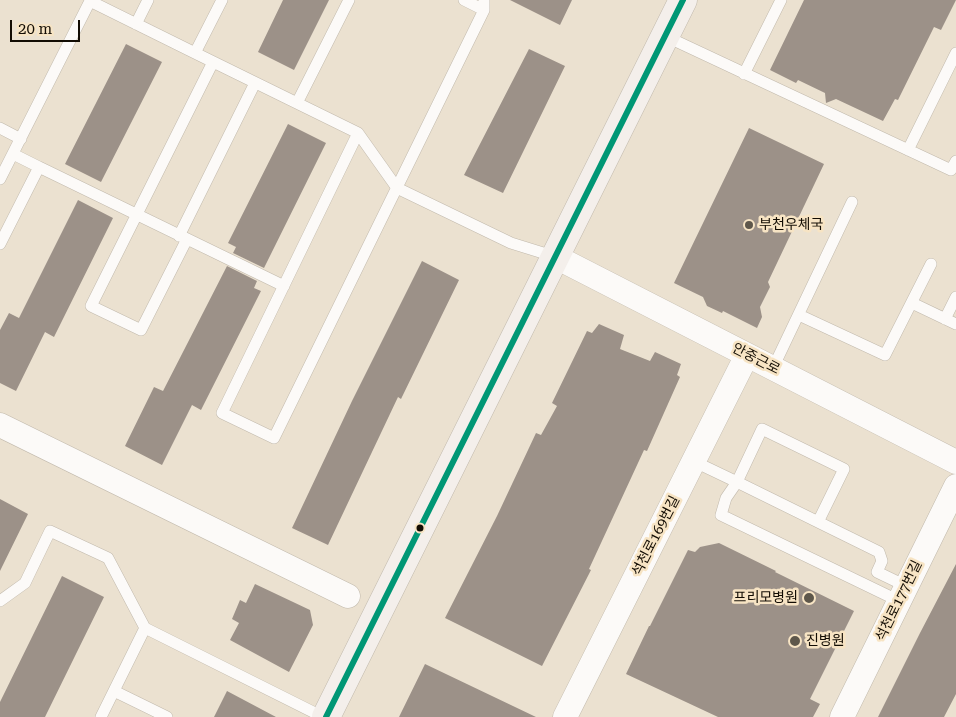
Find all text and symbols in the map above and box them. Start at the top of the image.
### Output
scale bar [12,10,82,42]
text: 20 m [18,20,52,38]
place label: 부천우체국 [759,217,823,233]
marker: 부천우체국 [743,219,755,231]
street label: 안중근로 [729,340,783,378]
street label: 석천로169번길 [629,493,683,579]
unlabelled marker [415,523,425,533]
street label: 석천로177번길 [872,558,926,644]
place label: 프리모병원 [734,590,798,606]
marker: 프리모병원 [802,591,816,605]
place label: 진병원 [806,633,845,649]
marker: 진병원 [788,634,802,648]

